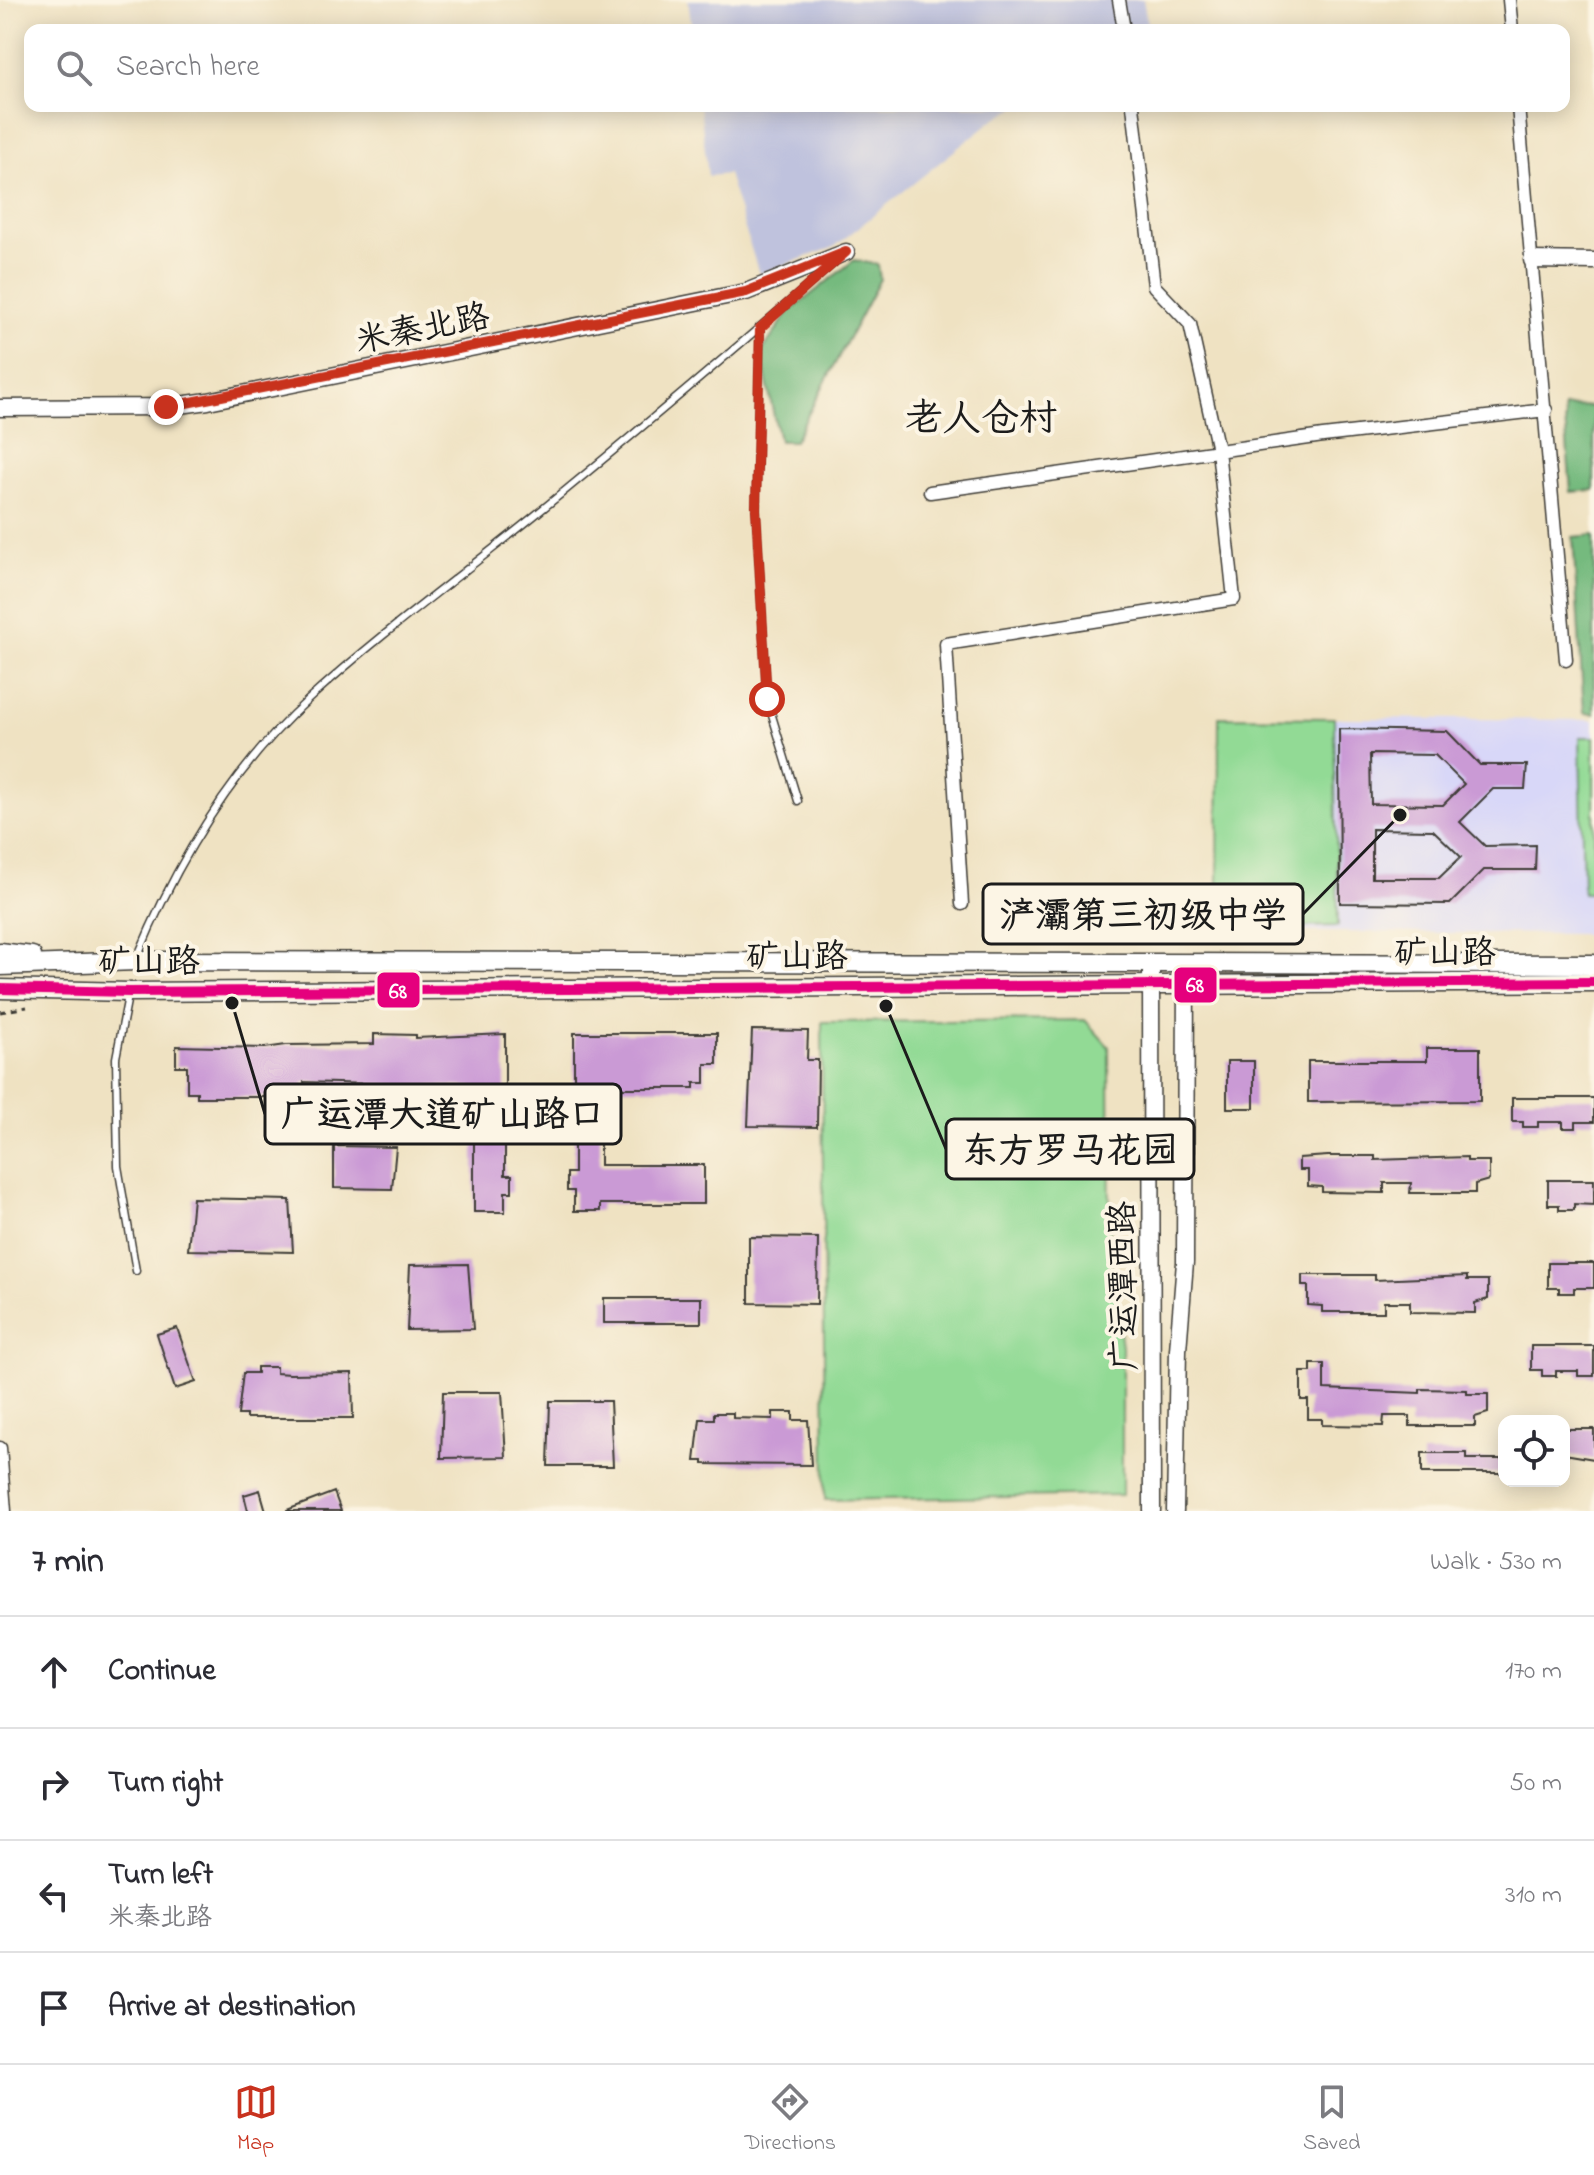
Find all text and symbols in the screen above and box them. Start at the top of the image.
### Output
search box [24,24,1570,112]
icon: search [52,46,96,90]
text: Search here [116,46,260,90]
street label: 米秦北路 [351,293,494,368]
route end [148,389,184,425]
district label: 老人仓村 [905,393,1057,449]
route start [749,681,785,717]
callout: 浐灞第三初级中学 [983,884,1303,944]
text: 浐灞第三初级中学 [999,892,1287,945]
street label: 矿山路 [1394,930,1496,980]
street label: 矿山路 [746,934,848,984]
street label: 矿山路 [98,939,200,989]
line badge: 68 [1173,966,1218,1004]
line badge: 68 [376,971,421,1009]
text: 68 [1186,971,1205,1003]
text: 68 [389,977,408,1009]
callout: 广运潭大道矿山路口 [265,1084,621,1144]
text: 广运潭大道矿山路口 [281,1091,605,1144]
callout: 东方罗马花园 [946,1119,1194,1179]
text: 东方罗马花园 [962,1127,1178,1180]
street label: 广运潭西路 [1100,1201,1152,1371]
map controls [1498,1415,1570,1487]
button: locate [1498,1415,1570,1487]
text: 7 min [32,1538,104,1588]
text: Walk · 530 m [1430,1544,1562,1582]
icon: ahead [32,1650,76,1694]
text: Continue [108,1650,216,1694]
text: 170 m [1505,1653,1562,1691]
icon: right [32,1762,76,1806]
text: Turn right [108,1762,223,1806]
text: 50 m [1509,1765,1562,1803]
text: Turn left [108,1854,213,1898]
icon: left [32,1874,76,1918]
text: 310 m [1505,1877,1562,1915]
text: 米秦北路 [108,1900,212,1938]
icon: arrive [32,1986,76,2030]
text: Arrive at destination [108,1986,356,2030]
tab: Map [234,2080,278,2160]
tab: Directions [745,2080,836,2160]
tab: Saved [1303,2080,1360,2160]

